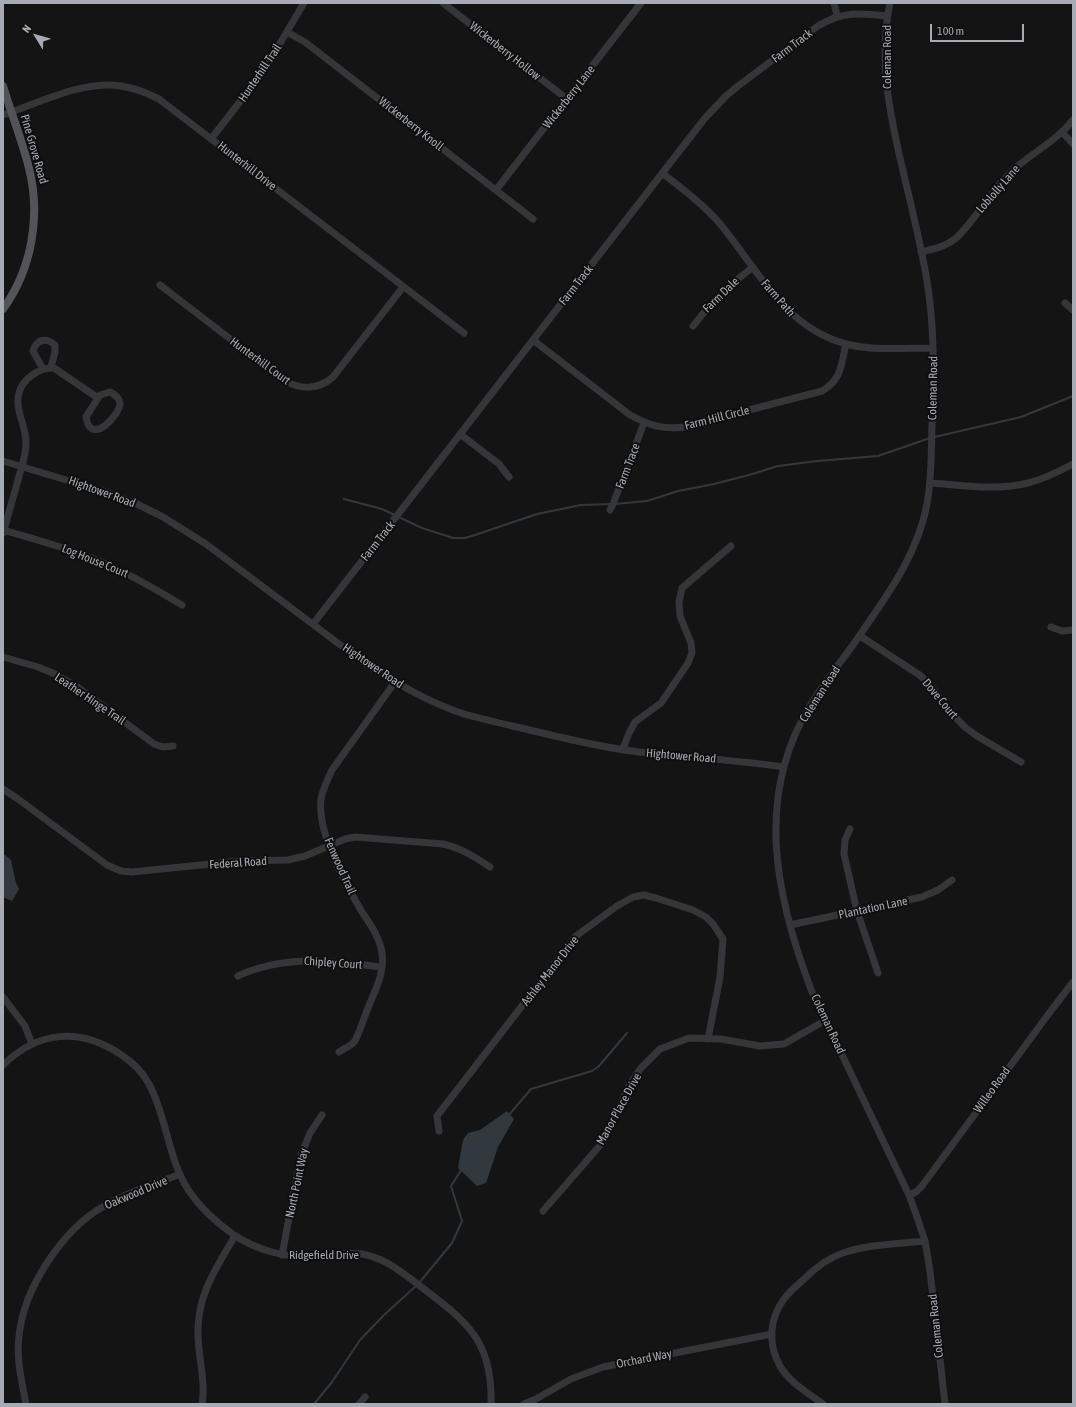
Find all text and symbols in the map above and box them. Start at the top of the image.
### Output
north arrow [16,16,56,56]
scale bar [932,16,1026,42]
street label: Wickerberry Hollow [467,19,543,83]
text: N [20,23,33,35]
text: 100 m [937,24,964,38]
street label: Coleman Road [880,25,894,89]
street label: Farm Track [769,26,815,66]
street label: Hunterhill Trail [235,41,285,105]
street label: Wickerberry Lane [540,63,598,131]
street label: Wickerberry Knoll [376,94,446,154]
street label: Pine Grove Road [17,113,51,185]
street label: Hunterhill Drive [215,139,279,193]
street label: Loblolly Lane [973,162,1023,216]
street label: Farm Track [556,262,596,308]
street label: Farm Dale [700,274,742,316]
street label: Farm Path [758,276,798,320]
street label: Hunterhill Court [227,334,293,388]
street label: Coleman Road [925,356,941,420]
street label: Farm Hill Circle [683,403,751,433]
street label: Farm Trace [613,441,643,491]
street label: Hightower Road [67,473,137,511]
street label: Farm Track [358,518,398,564]
street label: Log House Court [60,541,130,581]
street label: Hightower Road [340,640,406,692]
street label: Coleman Road [796,663,844,725]
street label: Leather Hinge Trail [52,670,128,728]
street label: Dove Court [919,676,961,722]
street label: Hightower Road [645,746,717,766]
street label: Fenwood Trail [321,835,359,897]
street label: Federal Road [209,854,267,872]
street label: Plantation Lane [837,894,909,922]
street label: Ashley Manor Drive [518,933,582,1009]
street label: Chipley Court [303,954,363,972]
street label: Coleman Road [808,992,848,1056]
street label: Willeo Road [971,1064,1013,1116]
street label: Manor Place Drive [593,1071,645,1147]
street label: North Point Way [283,1147,311,1219]
street label: Oakwood Drive [102,1173,170,1213]
street label: Ridgefield Drive [289,1248,359,1262]
street label: Coleman Road [925,1293,947,1359]
street label: Orchard Way [615,1347,673,1371]

